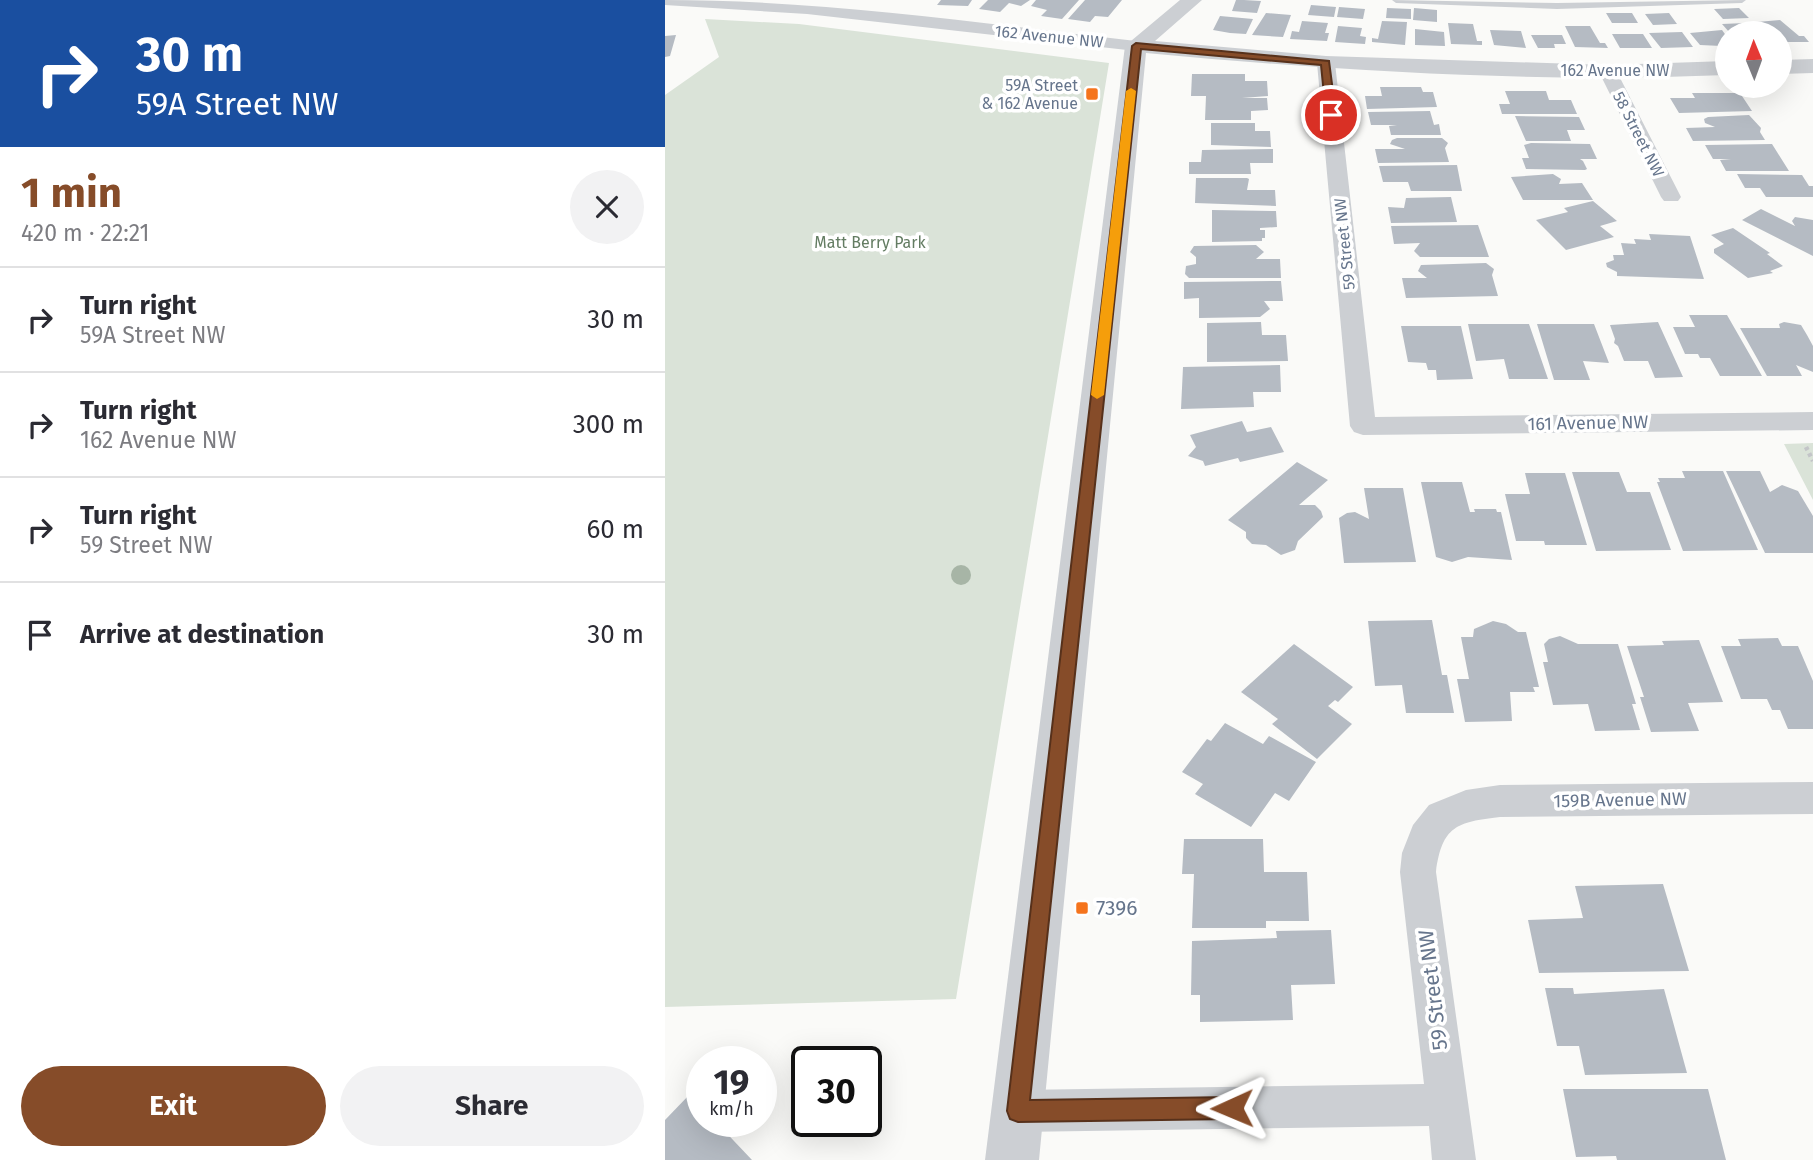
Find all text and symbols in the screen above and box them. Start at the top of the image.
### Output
street label: 162 Avenue NW [994,21,1104,52]
north arrow [1715,21,1792,98]
map controls [1715,21,1792,98]
text: 30 m [136,25,243,84]
icon: right [21,28,112,119]
street label: 162 Avenue NW [1561,61,1669,80]
place label: 59A Street & 162 Avenue [982,76,1078,113]
text: 59A Street NW [136,85,338,123]
pin [1301,85,1361,145]
marker: 59A Street & 162 Avenue [1084,86,1100,102]
street label: 58 Street NW [1609,89,1668,180]
icon: arrive [1312,96,1350,134]
text: 1 min [21,168,122,218]
button: close [570,170,644,244]
street label: 59 Street NW [1330,197,1359,291]
text: 420 m · 22:21 [21,219,150,247]
park label: Matt Berry Park [814,233,926,252]
text: Turn right [80,290,197,321]
icon: right [21,301,59,339]
text: 30 m [587,304,644,335]
text: 59A Street NW [80,321,226,349]
text: Turn right [80,395,197,426]
icon: right [21,406,59,444]
text: 300 m [573,409,644,440]
street label: 161 Avenue NW [1527,411,1649,435]
text: 162 Avenue NW [80,426,237,454]
text: Turn right [80,500,197,531]
icon: right [21,511,59,549]
text: 60 m [586,514,644,545]
text: 59 Street NW [80,531,213,559]
icon: arrive [21,616,59,654]
text: Arrive at destination [80,619,324,650]
text: 30 m [587,619,644,650]
street label: 159B Avenue NW [1553,788,1687,812]
place label: 7396 [1096,895,1138,921]
marker: 7396 [1074,900,1090,916]
street label: 59 Street NW [1413,928,1453,1052]
speed limit sign: 30 [791,1046,882,1137]
text: 19 [714,1061,749,1103]
button: Exit [21,1066,326,1146]
button: Share [340,1066,644,1146]
position arrow [1195,1071,1269,1145]
text: km/h [709,1098,754,1120]

